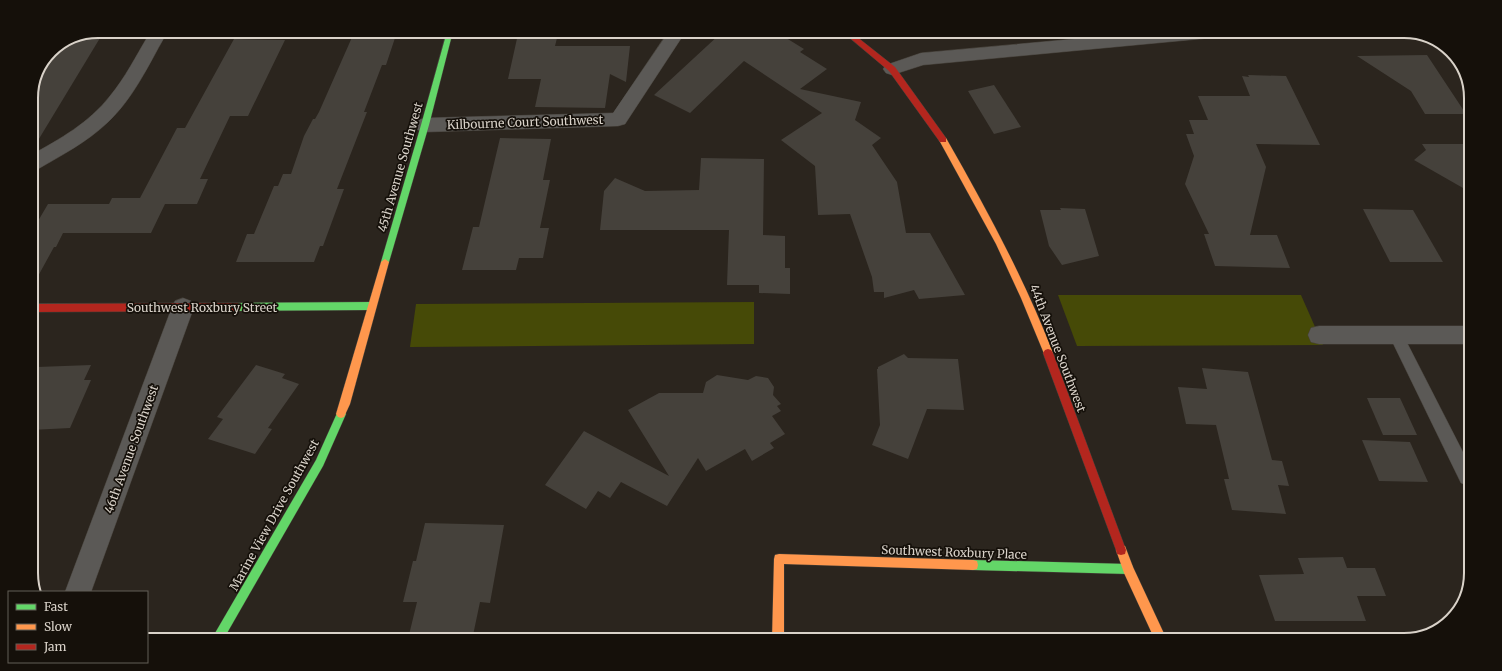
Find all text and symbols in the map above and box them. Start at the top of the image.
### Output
street label: 45th Avenue Southwest [374,100,426,234]
street label: Kilbourne Court Southwest [446,112,604,132]
street label: 44th Avenue Southwest [1027,282,1089,414]
street label: Southwest Roxbury Street [127,300,277,315]
street label: 46th Avenue Southwest [101,382,161,515]
street label: Marine View Drive Southwest [226,436,322,593]
street label: Southwest Roxbury Place [881,542,1027,562]
legend [8,591,148,663]
text: Fast [44,599,68,614]
text: Slow [44,619,73,634]
text: Jam [43,639,67,654]

